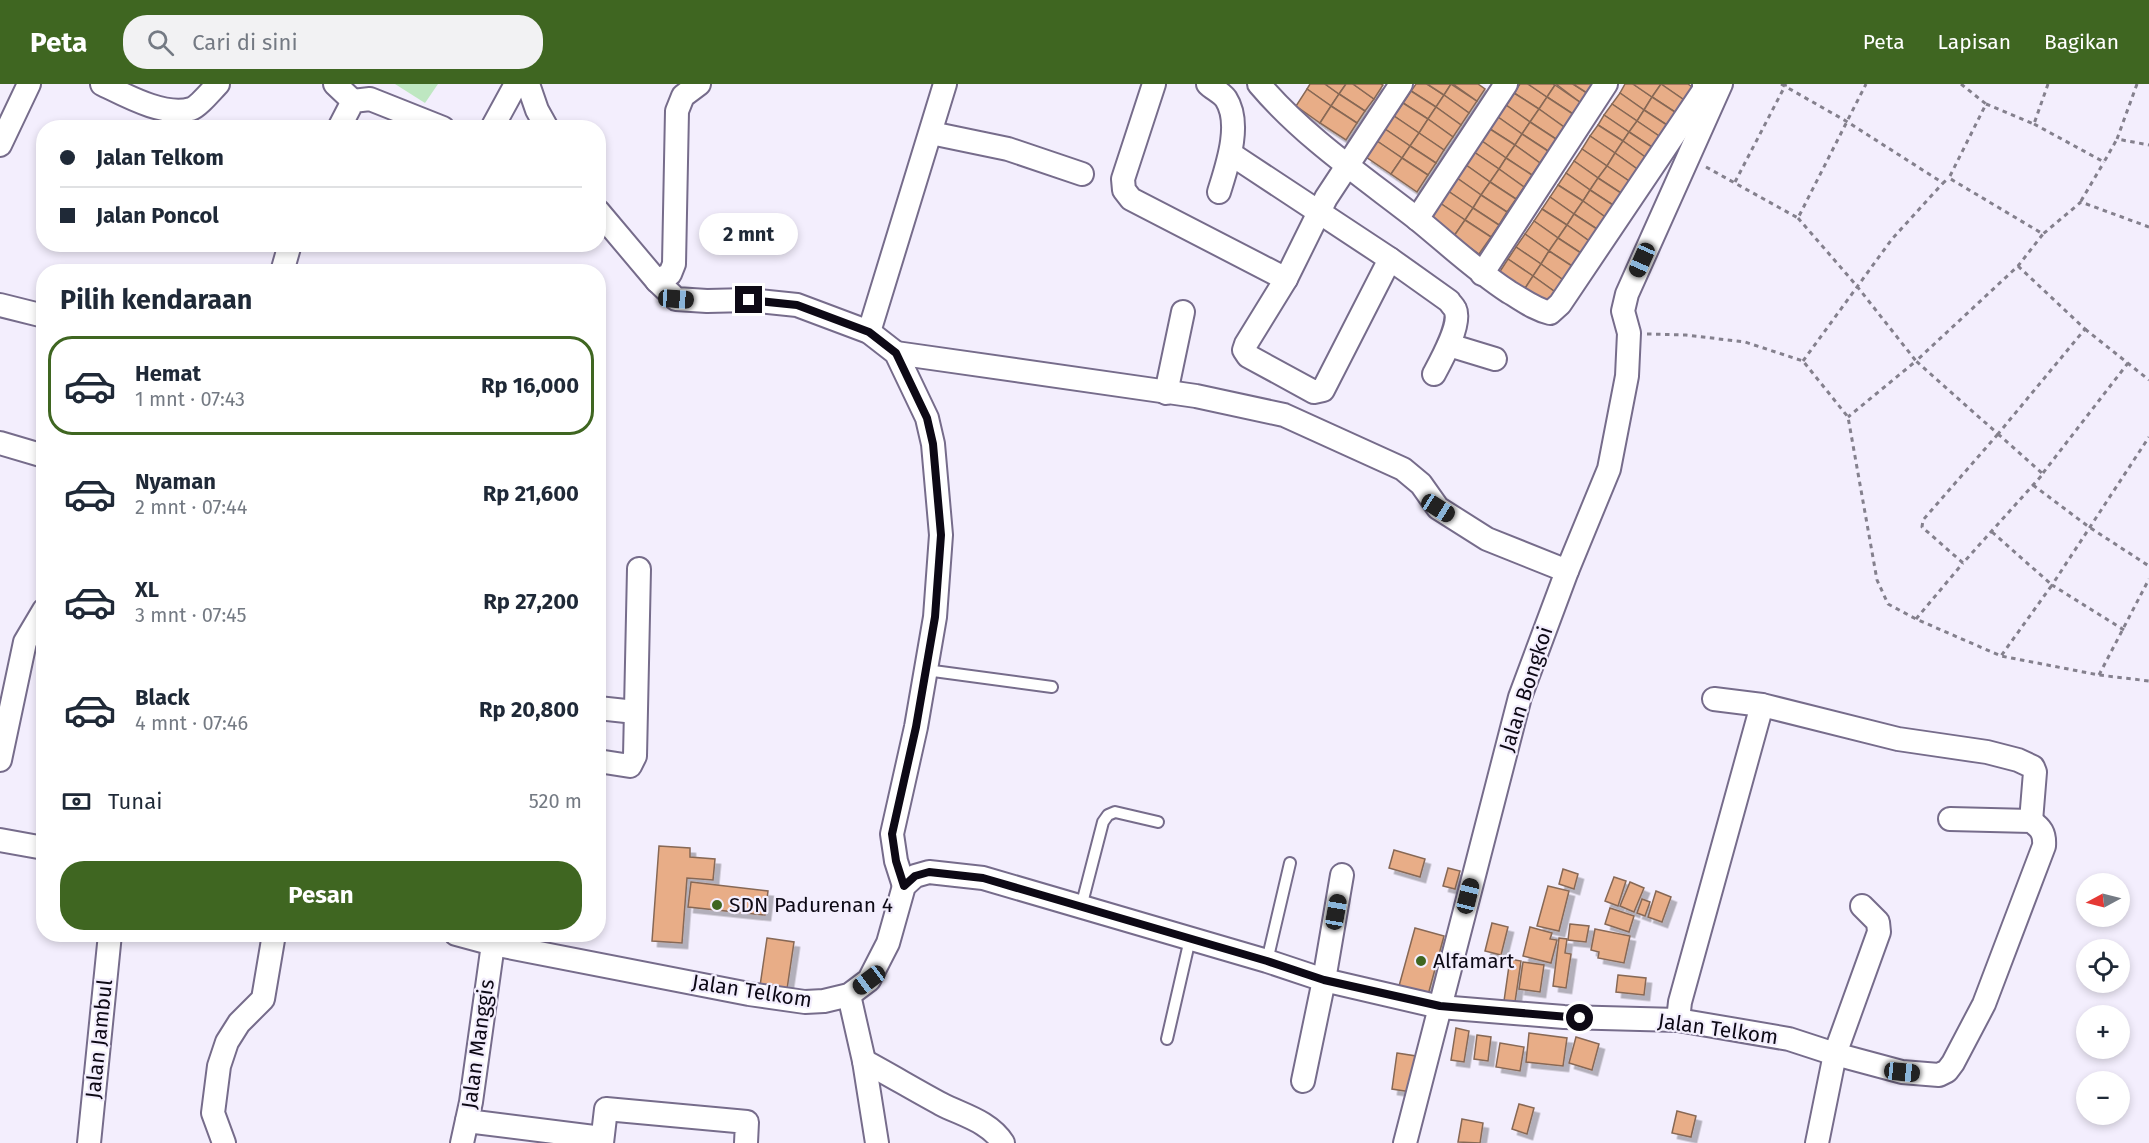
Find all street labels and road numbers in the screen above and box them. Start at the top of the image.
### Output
street label: Jalan Bongkoi [1494,623,1558,755]
street label: Jalan Telkom [690,969,814,1013]
street label: Jalan Manggis [456,977,500,1110]
street label: Jalan Jambul [80,978,118,1100]
street label: Jalan Telkom [1656,1008,1780,1050]

